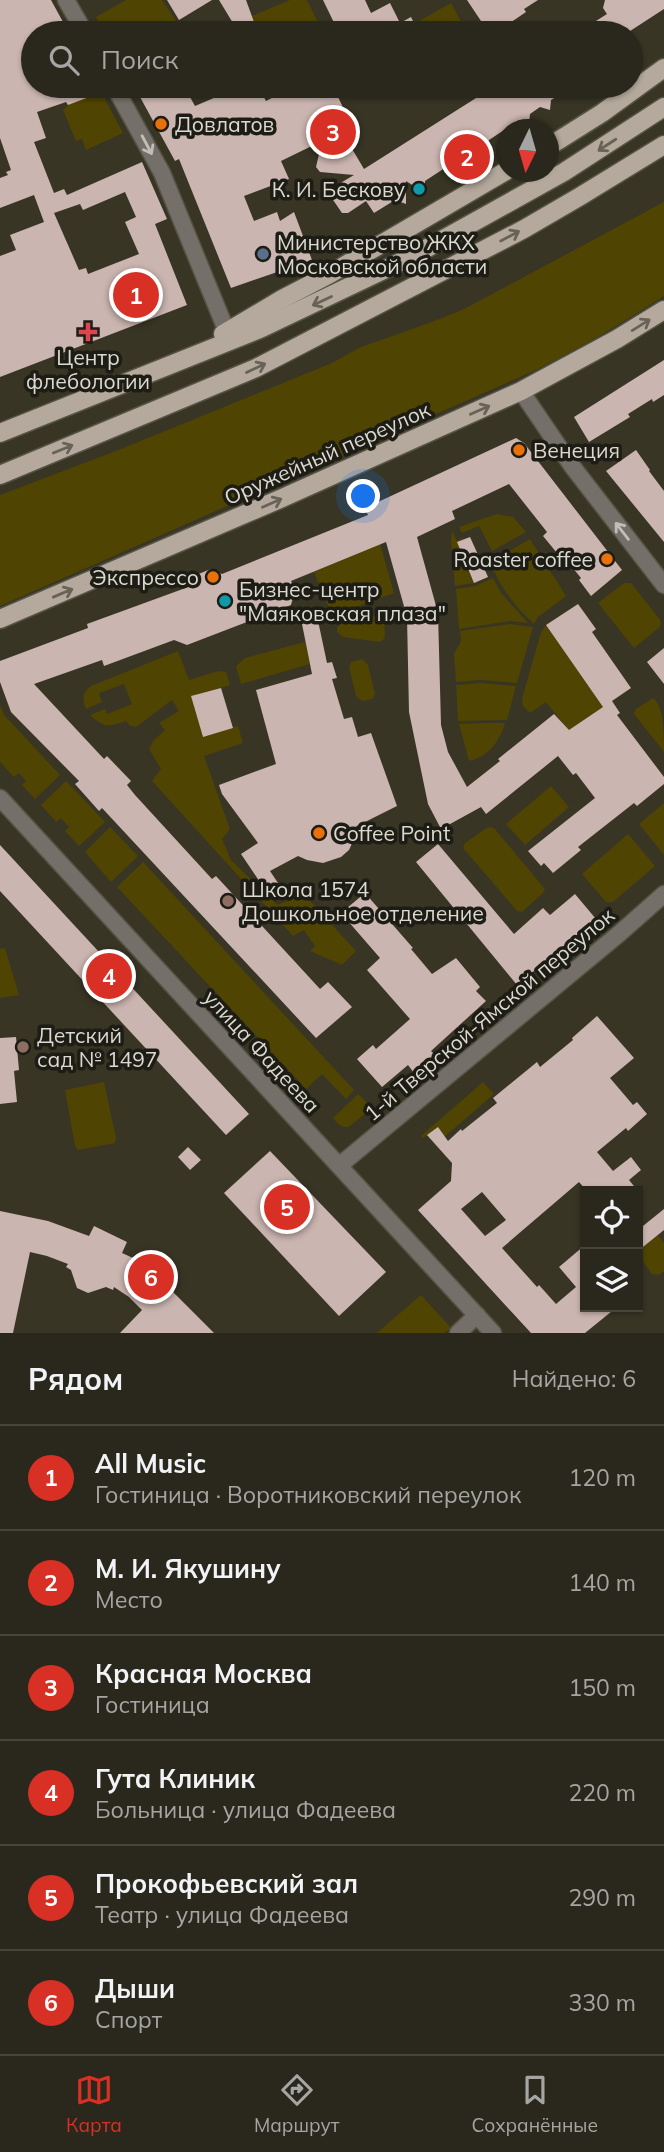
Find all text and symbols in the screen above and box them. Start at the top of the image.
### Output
search box [21,21,643,98]
icon: search [45,41,83,79]
text: Поиск [101,43,179,76]
pin: 3 [310,106,356,158]
place label: Довлатов [175,111,274,137]
marker: Довлатов [153,116,169,132]
north arrow [496,119,559,182]
pin: 2 [444,131,490,183]
one-way arrow [140,135,154,155]
one-way arrow [598,137,617,152]
place label: К. И. Бескову [272,176,405,202]
marker: К. И. Бескову [411,181,427,197]
place label: Министерство ЖКХ Московской области [277,229,487,279]
one-way arrow [499,229,519,243]
marker: Министерство ЖКХ Московской области [255,246,271,262]
pin: 1 [113,269,159,321]
one-way arrow [311,295,332,308]
one-way arrow [630,317,650,331]
marker: Центр флебологии [78,322,98,342]
place label: Центр флебологии [26,344,150,394]
one-way arrow [245,361,266,374]
street label: Оружейный переулок [220,396,435,510]
one-way arrow [468,403,490,416]
place label: Венеция [533,437,620,463]
one-way arrow [52,441,73,454]
marker: Венеция [511,442,527,458]
your location [346,479,380,513]
one-way arrow [261,496,282,509]
one-way arrow [615,522,630,541]
place label: Roaster coffee [454,546,593,572]
marker: Roaster coffee [599,551,615,567]
place label: Экспрессо [92,564,199,590]
marker: Экспрессо [205,569,221,585]
place label: Бизнес-центр "Маяковская плаза" [239,576,446,626]
one-way arrow [52,586,73,599]
marker: Бизнес-центр "Маяковская плаза" [217,593,233,609]
place label: Coffee Point [333,820,450,846]
marker: Coffee Point [311,825,327,841]
place label: Школа 1574 Дошкольное отделение [242,876,484,926]
marker: Школа 1574 Дошкольное отделение [220,893,236,909]
street label: 1-й Тверской-Ямской переулок [359,901,620,1126]
pin: 4 [86,950,132,1002]
street label: улица Фадеева [199,984,325,1118]
place label: Детский сад № 1497 [37,1022,157,1072]
marker: Детский сад № 1497 [15,1039,31,1055]
pin: 5 [264,1181,310,1233]
map controls [580,1186,643,1312]
button: locate [580,1186,643,1249]
button: layers [580,1249,643,1312]
pin: 6 [128,1251,174,1303]
text: Рядом [28,1360,123,1398]
text: Найдено: 6 [512,1364,636,1393]
text: All Music [95,1447,206,1480]
text: 1 [44,1463,58,1492]
text: 120 m [568,1463,636,1492]
text: Гостиница · Воротниковский переулок [95,1480,521,1509]
text: М. И. Якушину [95,1552,281,1585]
text: 2 [44,1568,58,1597]
text: 140 m [568,1568,636,1597]
text: Место [95,1585,163,1614]
text: Красная Москва [95,1657,312,1690]
text: 3 [44,1673,58,1702]
text: 150 m [568,1673,636,1702]
text: Гостиница [95,1690,210,1719]
text: Гута Клиник [95,1762,255,1795]
text: 4 [44,1778,58,1807]
text: 220 m [568,1778,636,1807]
text: Больница · улица Фадеева [95,1795,396,1824]
text: Прокофьевский зал [95,1867,358,1900]
text: 5 [44,1883,58,1912]
text: 290 m [568,1883,636,1912]
text: Театр · улица Фадеева [95,1900,349,1929]
text: Дыши [95,1972,175,2005]
text: 6 [44,1988,58,2017]
text: 330 m [568,1988,636,2017]
text: Спорт [95,2005,162,2034]
tab: Карта [66,2071,122,2137]
tab: Маршрут [254,2071,339,2137]
tab: Сохранённые [471,2071,598,2137]

